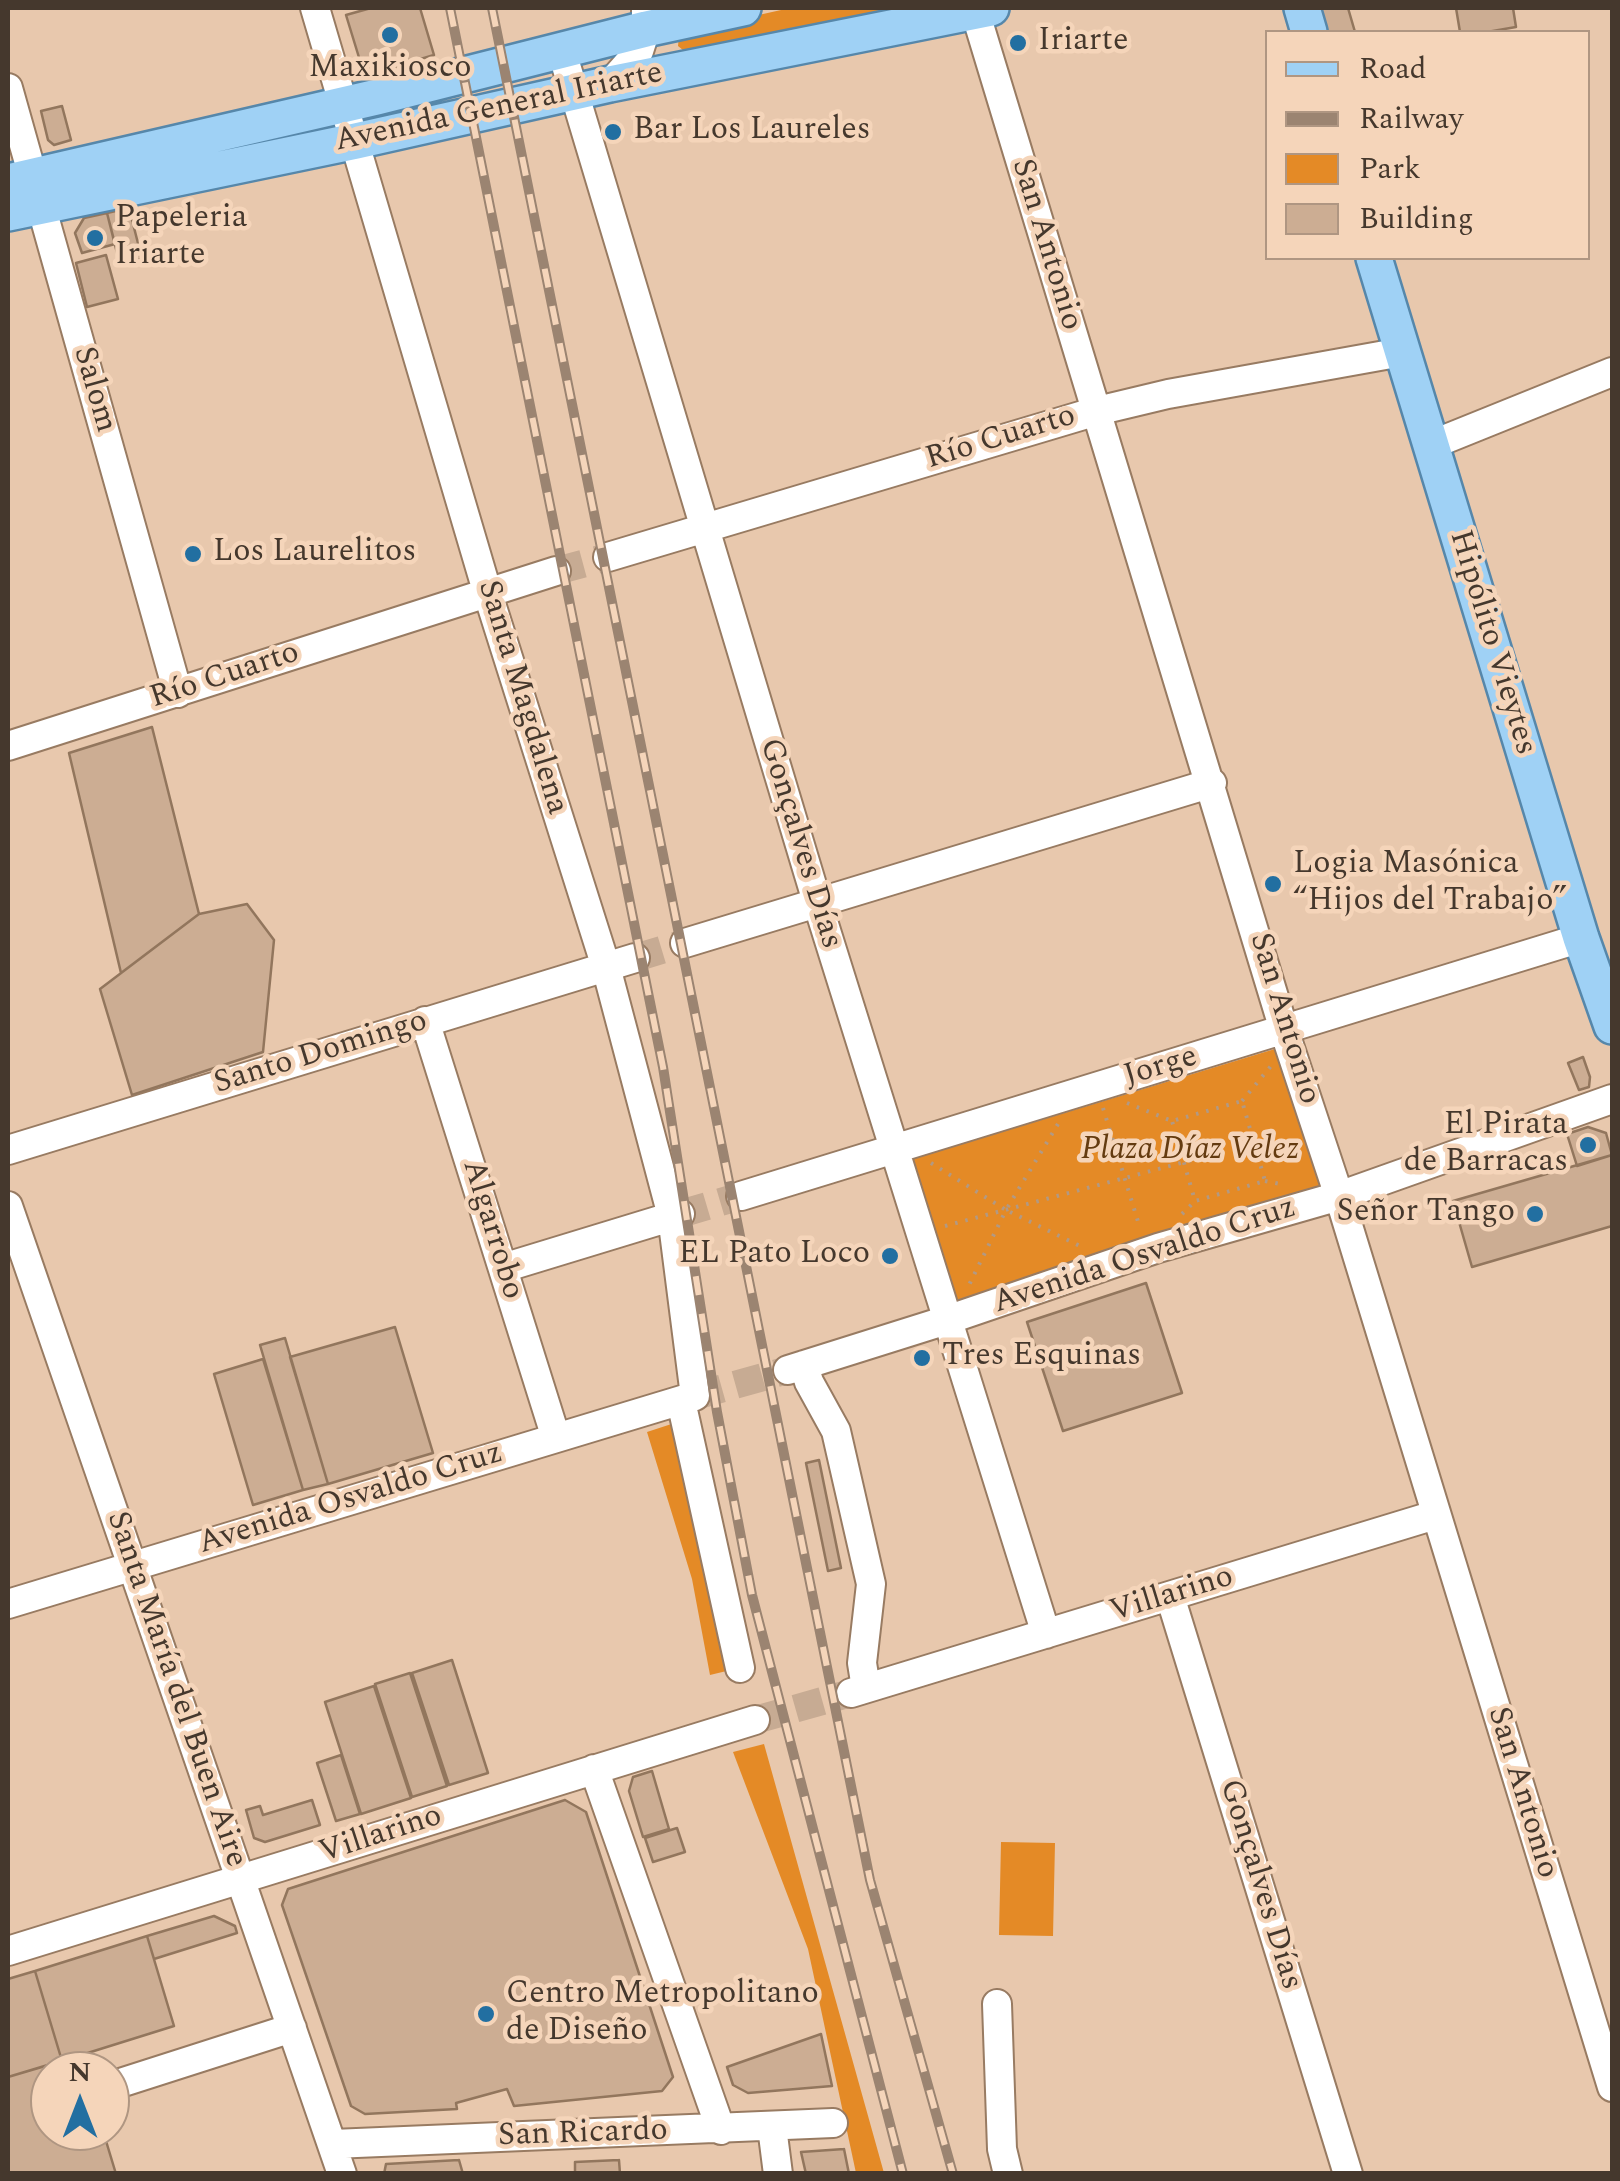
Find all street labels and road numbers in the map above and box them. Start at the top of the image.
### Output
street label: Avenida General Iriarte [332,55,666,163]
street label: San Antonio [1001,155,1089,335]
street label: Salom [63,343,123,437]
street label: Río Cuarto [921,398,1081,480]
street label: Hipólito Vieytes [1439,526,1543,760]
street label: Santa Magdalena [467,576,575,820]
street label: Río Cuarto [146,635,304,719]
street label: Gonçalves Días [749,734,849,954]
street label: San Antonio [1239,929,1327,1109]
street label: Santo Domingo [210,1003,432,1105]
street label: Jorge [1120,1039,1202,1097]
street label: Algarrobo [452,1156,530,1304]
street label: Avenida Osvaldo Cruz [989,1190,1301,1324]
street label: Avenida Osvaldo Cruz [194,1435,508,1565]
street label: Santa María del Buen Aire [96,1507,254,1873]
street label: Villarino [1106,1559,1238,1633]
street label: San Antonio [1477,1703,1565,1883]
street label: Gonçalves Días [1209,1775,1309,1995]
street label: Villarino [315,1798,447,1874]
street label: San Ricardo [497,2113,669,2157]

